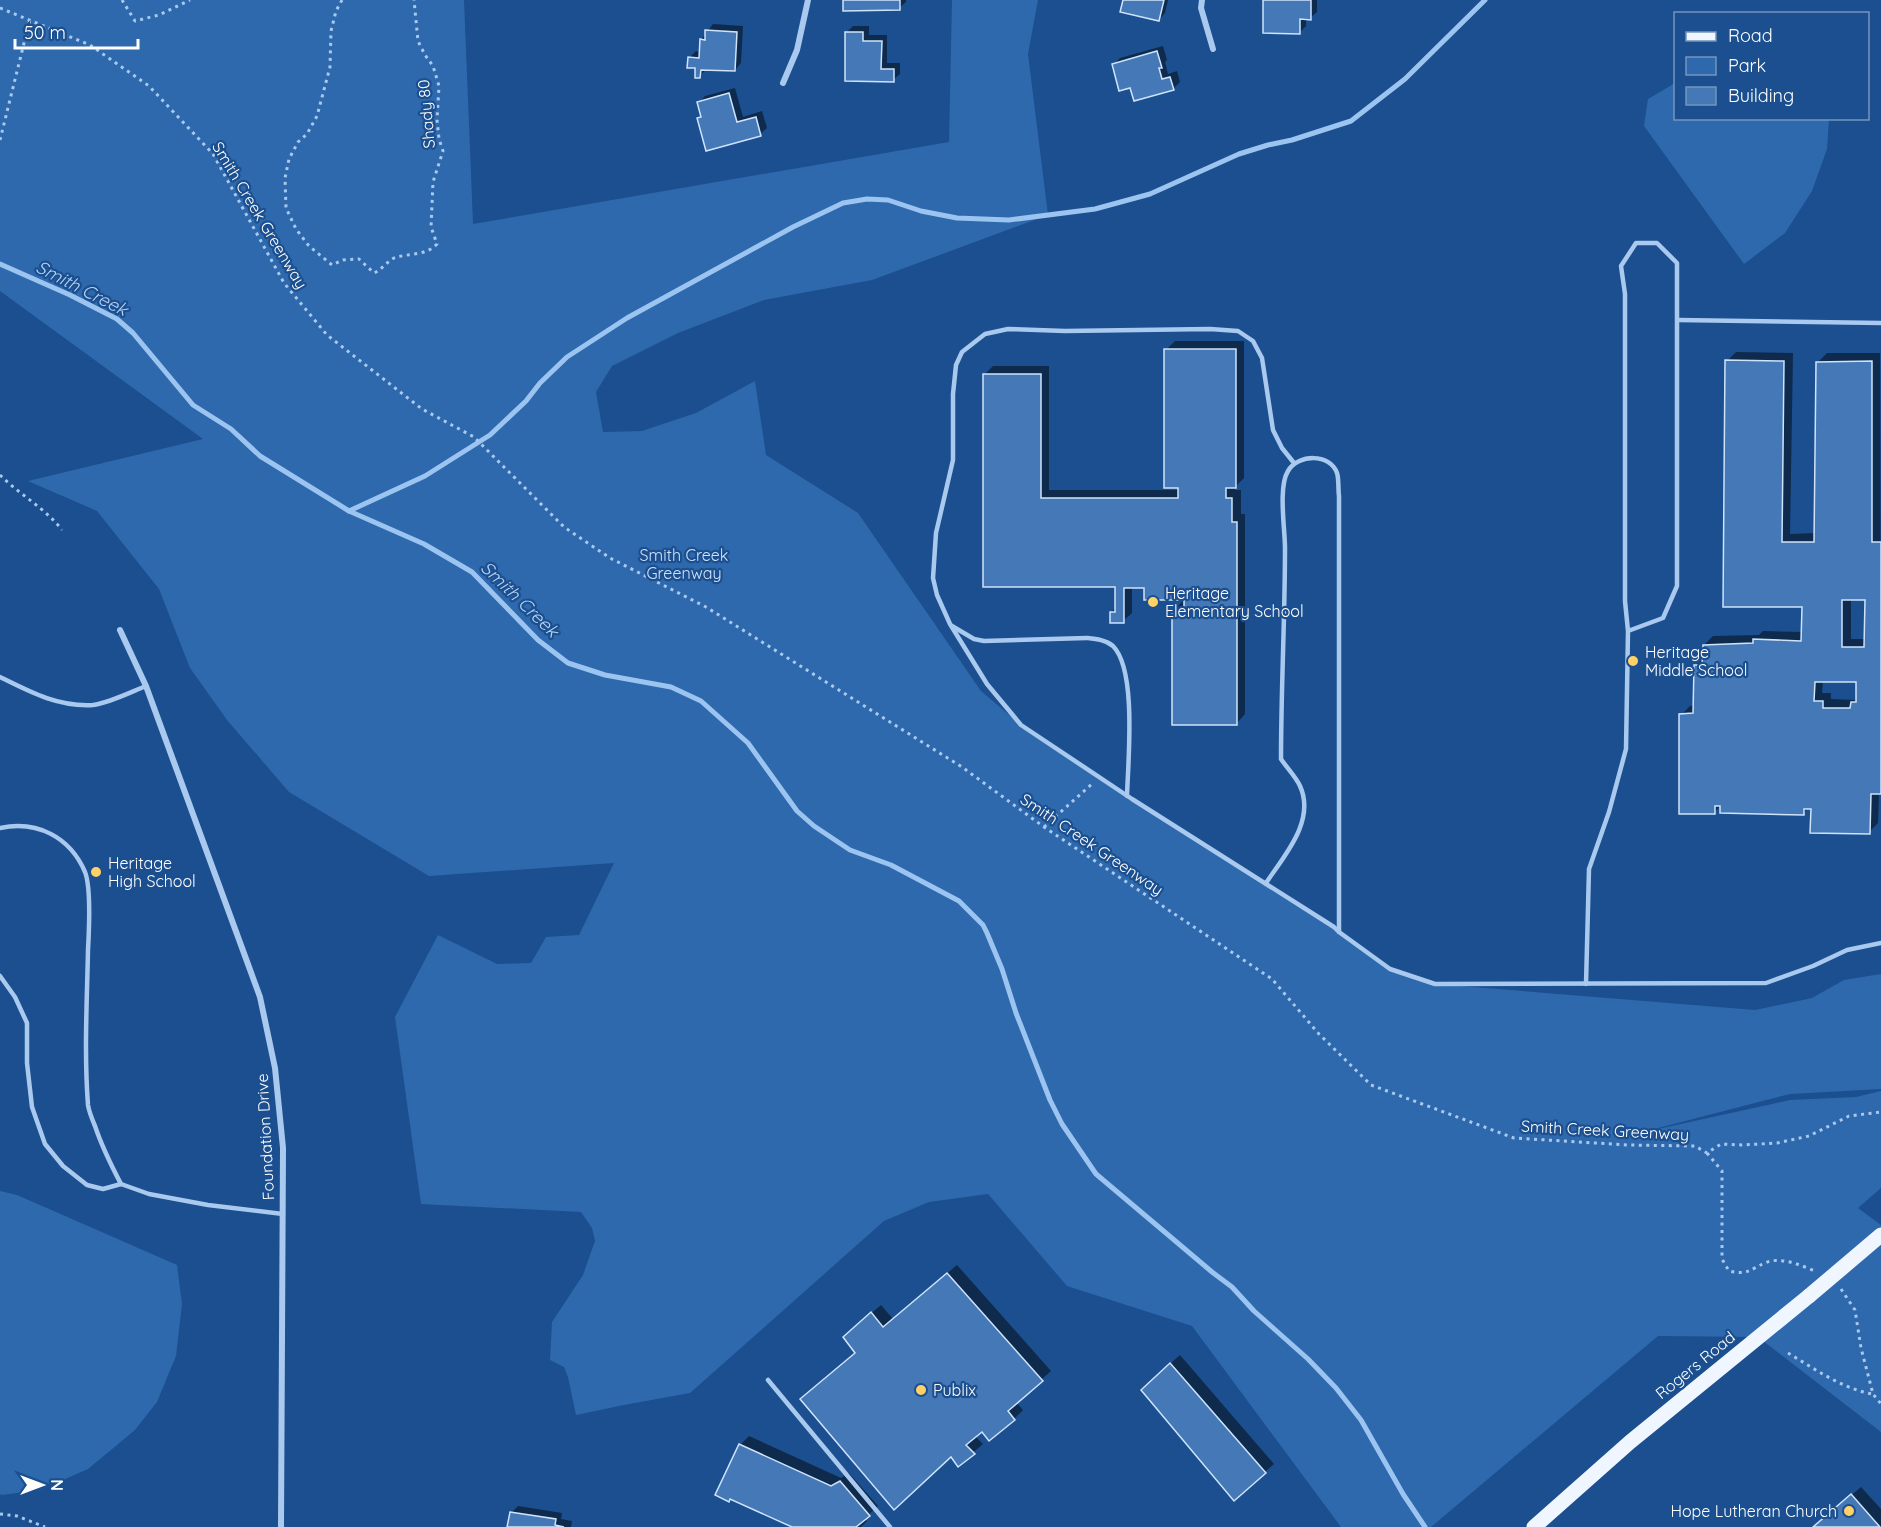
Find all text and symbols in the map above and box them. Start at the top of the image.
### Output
scale bar [15,12,138,50]
legend [1674,12,1869,120]
text: 50 m [24,21,66,44]
text: Road [1728,24,1773,47]
text: Park [1728,54,1766,77]
street label: Shady 80 [413,79,439,149]
text: Building [1728,84,1794,107]
street label: Smith Creek Greenway [208,138,312,292]
water label: Smith Creek [32,255,133,322]
park label: Smith Creek Greenway [640,545,728,583]
water label: Smith Creek [476,556,565,643]
place label: Heritage Elementary School [1165,583,1304,621]
marker: Heritage Elementary School [1146,595,1160,609]
place label: Heritage Middle School [1645,642,1747,680]
marker: Heritage Middle School [1626,654,1640,668]
street label: Smith Creek Greenway [1017,789,1167,899]
place label: Heritage High School [108,853,196,891]
marker: Heritage High School [89,865,103,879]
street label: Foundation Drive [252,1073,278,1201]
street label: Smith Creek Greenway [1520,1116,1690,1144]
street label: Rogers Road [1651,1327,1739,1403]
place label: Publix [933,1380,976,1400]
marker: Publix [914,1383,928,1397]
north arrow [12,1455,72,1515]
text: N [47,1479,67,1491]
place label: Hope Lutheran Church [1670,1501,1837,1521]
marker: Hope Lutheran Church [1842,1504,1856,1518]

